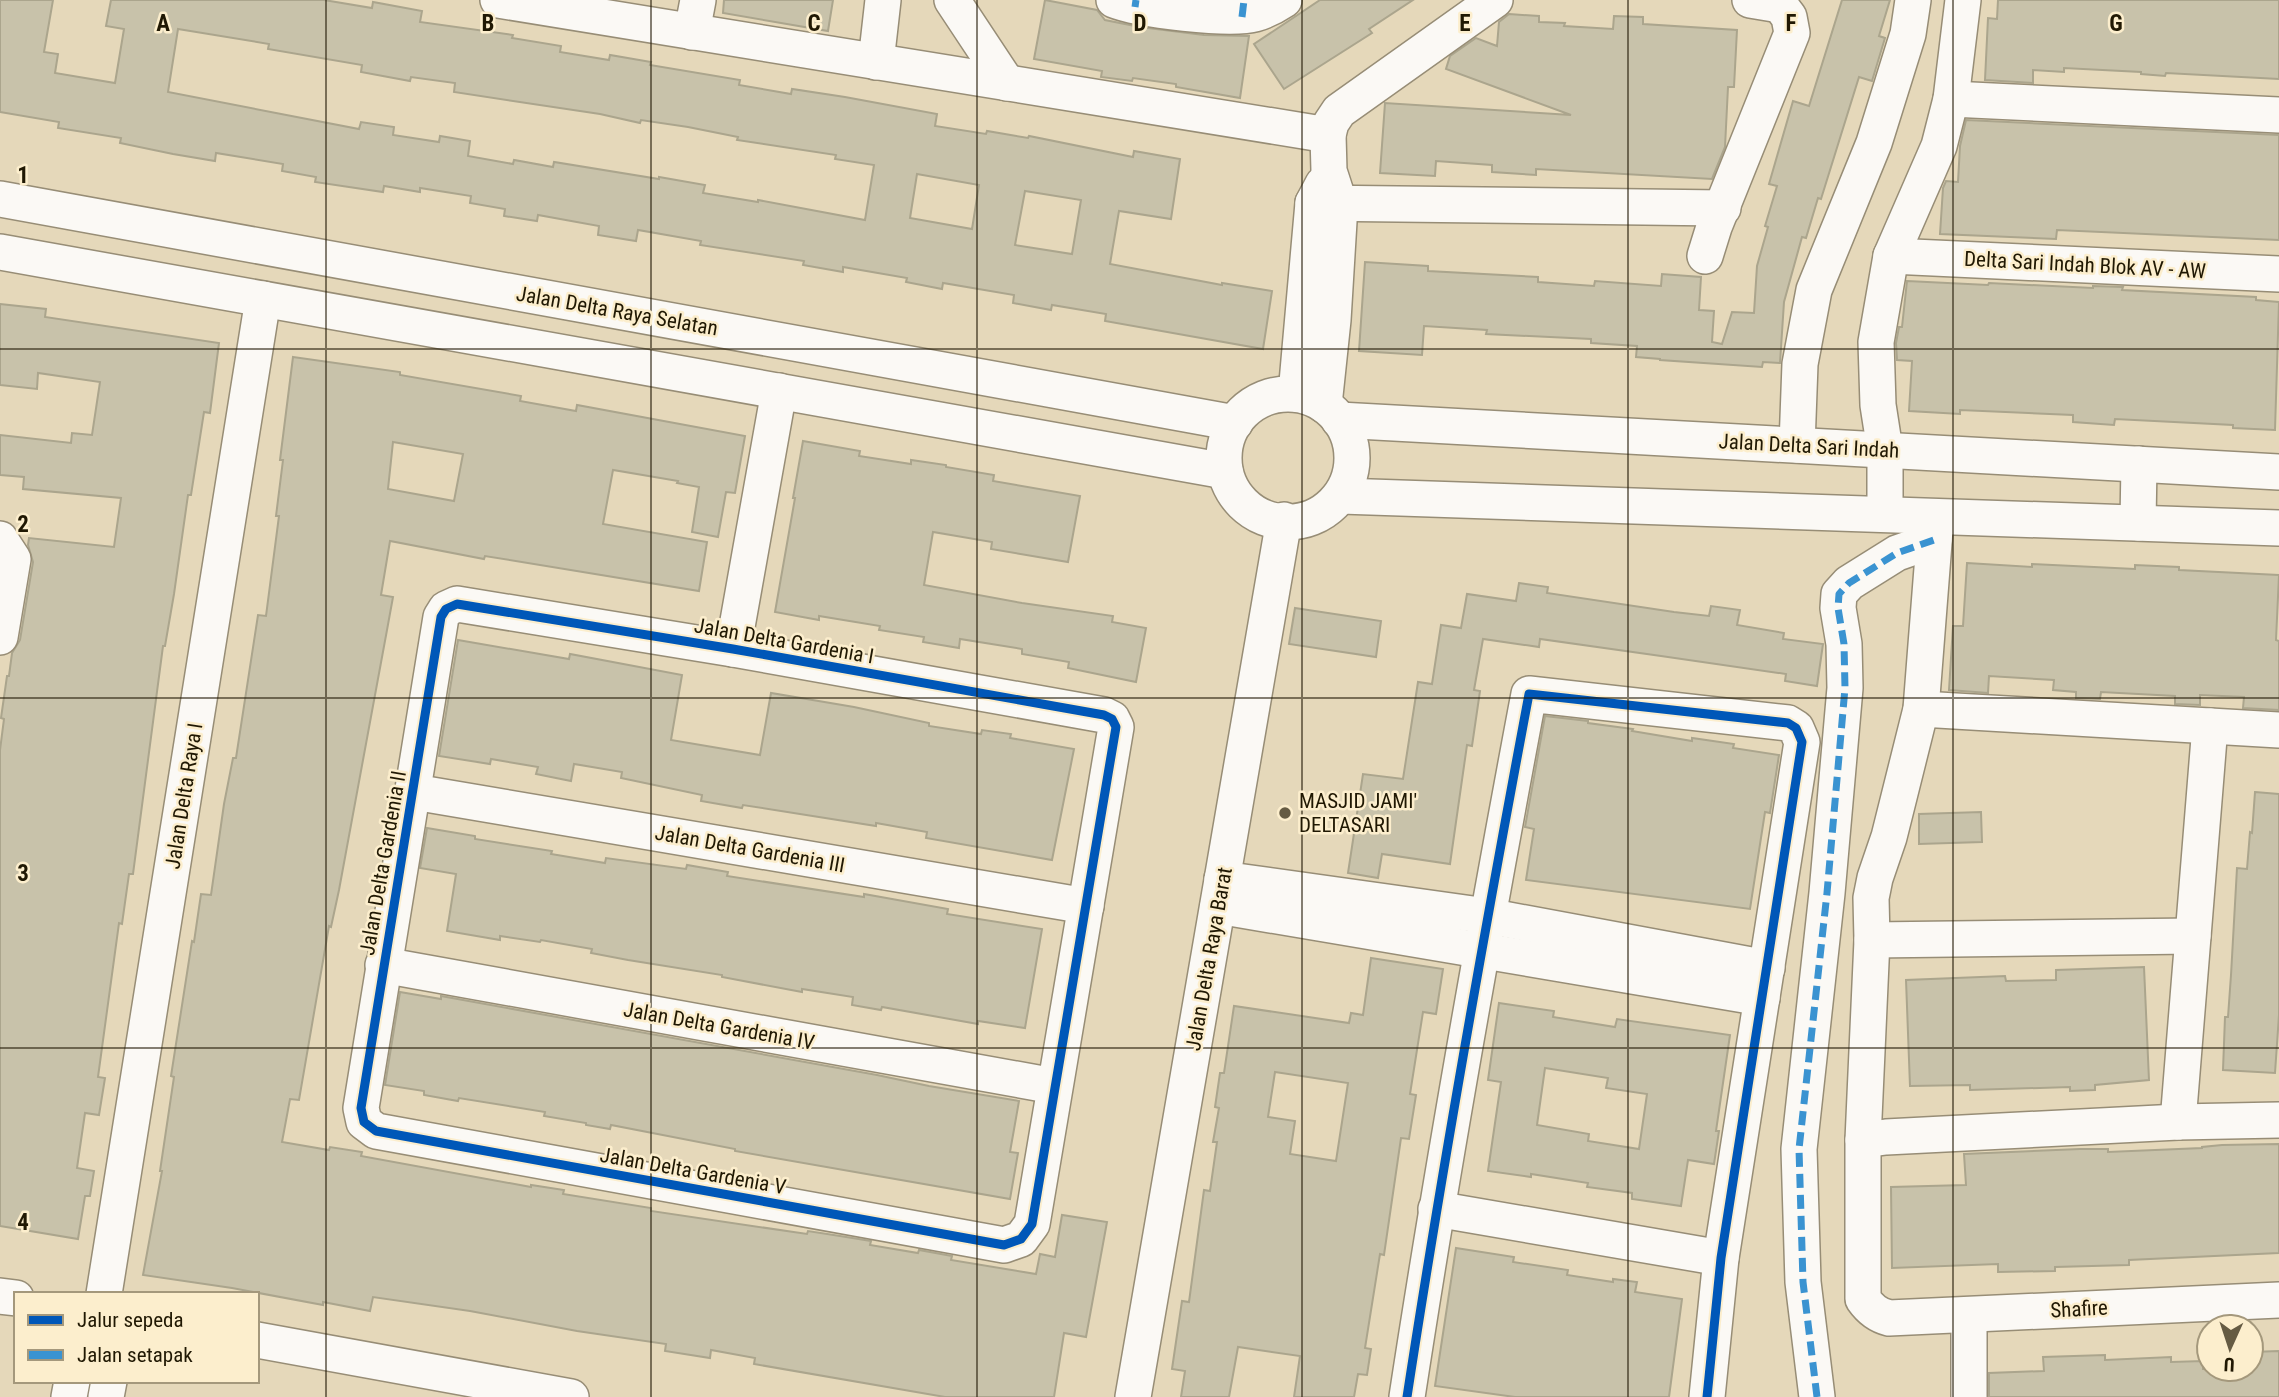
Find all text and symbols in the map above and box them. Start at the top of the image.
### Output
text: A [156,10,170,37]
text: B [482,10,494,37]
text: C [807,10,821,37]
text: D [1134,10,1147,37]
text: E [1459,10,1471,37]
text: F [1786,10,1797,37]
text: G [2109,10,2123,37]
text: 1 [17,162,29,189]
street label: Delta Sari Indah Blok AV - AW [1964,247,2206,283]
street label: Jalan Delta Raya Selatan [514,281,720,341]
street label: Jalan Delta Sari Indah [1718,429,1900,463]
text: 2 [17,511,29,538]
street label: Jalan Delta Gardenia I [692,613,876,669]
street label: Jalan Delta Raya I [161,721,207,871]
street label: Jalan Delta Gardenia II [355,769,411,957]
place label: MASJID JAMI' DELTASARI [1299,789,1417,837]
marker: MASJID JAMI' DELTASARI [1277,805,1293,821]
street label: Jalan Delta Gardenia III [653,820,847,878]
text: 3 [17,860,29,887]
street label: Jalan Delta Raya Barat [1181,865,1237,1053]
street label: Jalan Delta Gardenia IV [622,997,817,1055]
street label: Jalan Delta Gardenia V [598,1143,788,1199]
text: 4 [17,1209,29,1236]
legend [14,1292,259,1383]
street label: Shafire [2050,1296,2108,1322]
text: Jalur sepeda [77,1308,184,1332]
north arrow [2195,1313,2265,1383]
text: Jalan setapak [77,1343,193,1367]
text: U [2223,1353,2235,1376]

